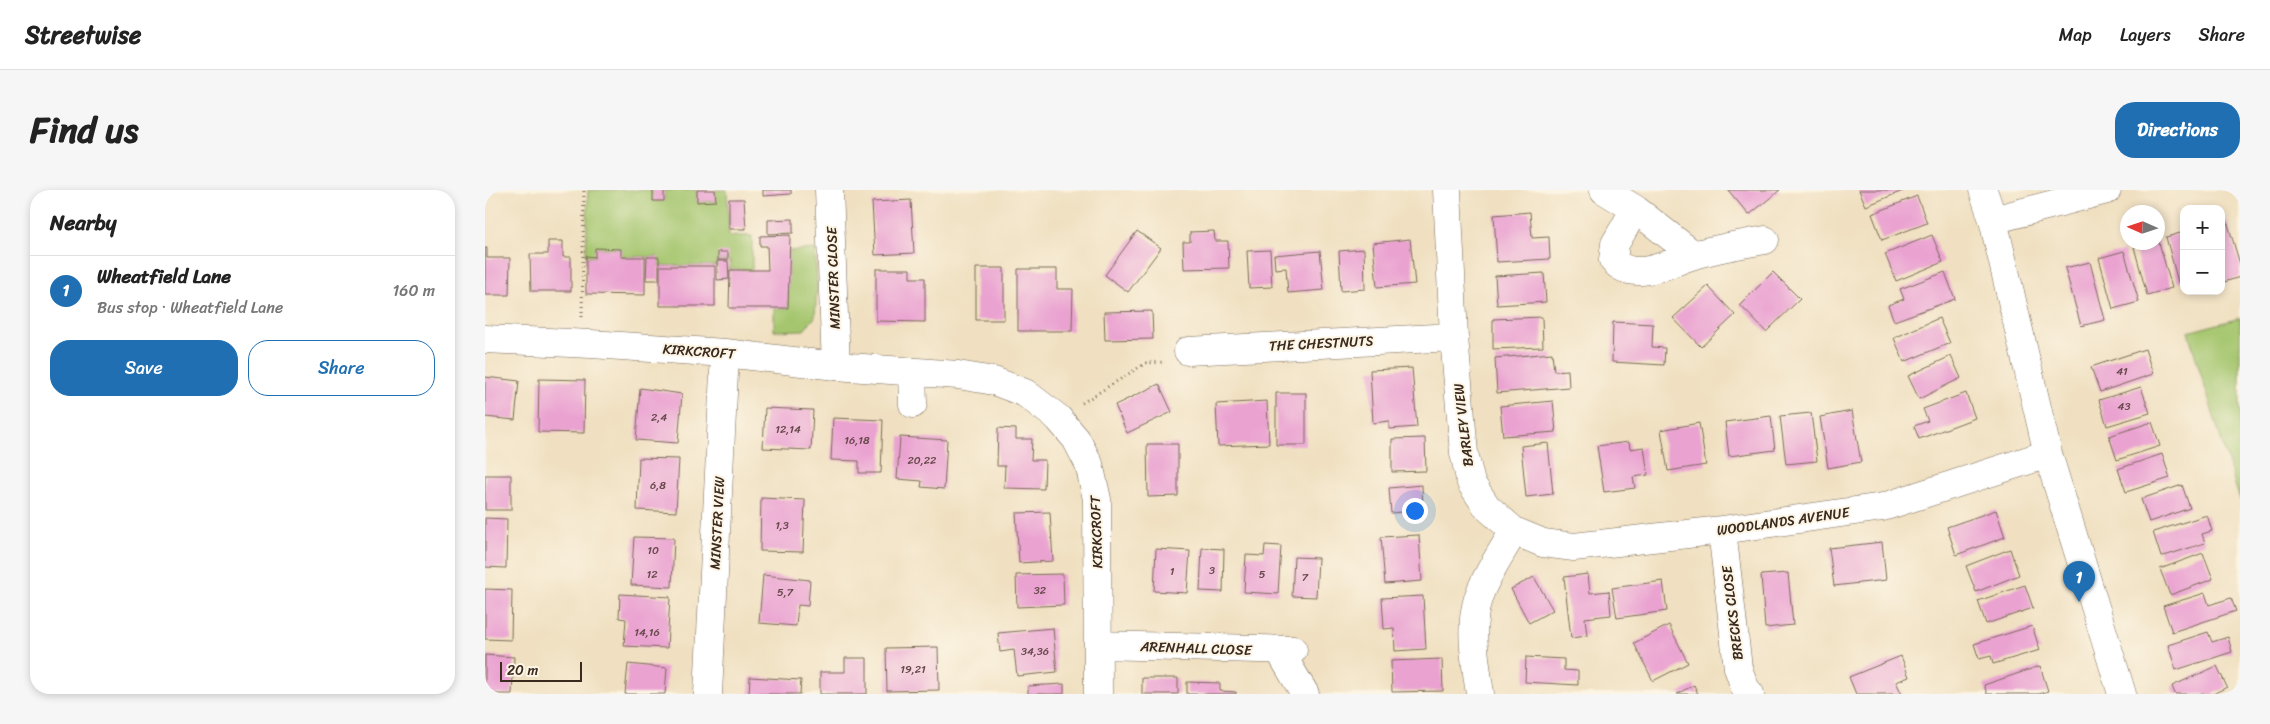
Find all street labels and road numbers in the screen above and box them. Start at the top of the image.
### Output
street label: MINSTER CLOSE [819,225,848,330]
street label: THE CHESTNUTS [1268,328,1374,359]
street label: KIRKCROFT [662,336,737,367]
street label: BARLEY VIEW [1446,382,1481,468]
street label: MINSTER VIEW [703,476,732,570]
street label: KIRKCROFT [1083,494,1110,569]
street label: WOODLANDS AVENUE [1715,500,1852,543]
street label: BRECKS CLOSE [1714,563,1751,662]
street label: ARENHALL CLOSE [1139,634,1253,663]

